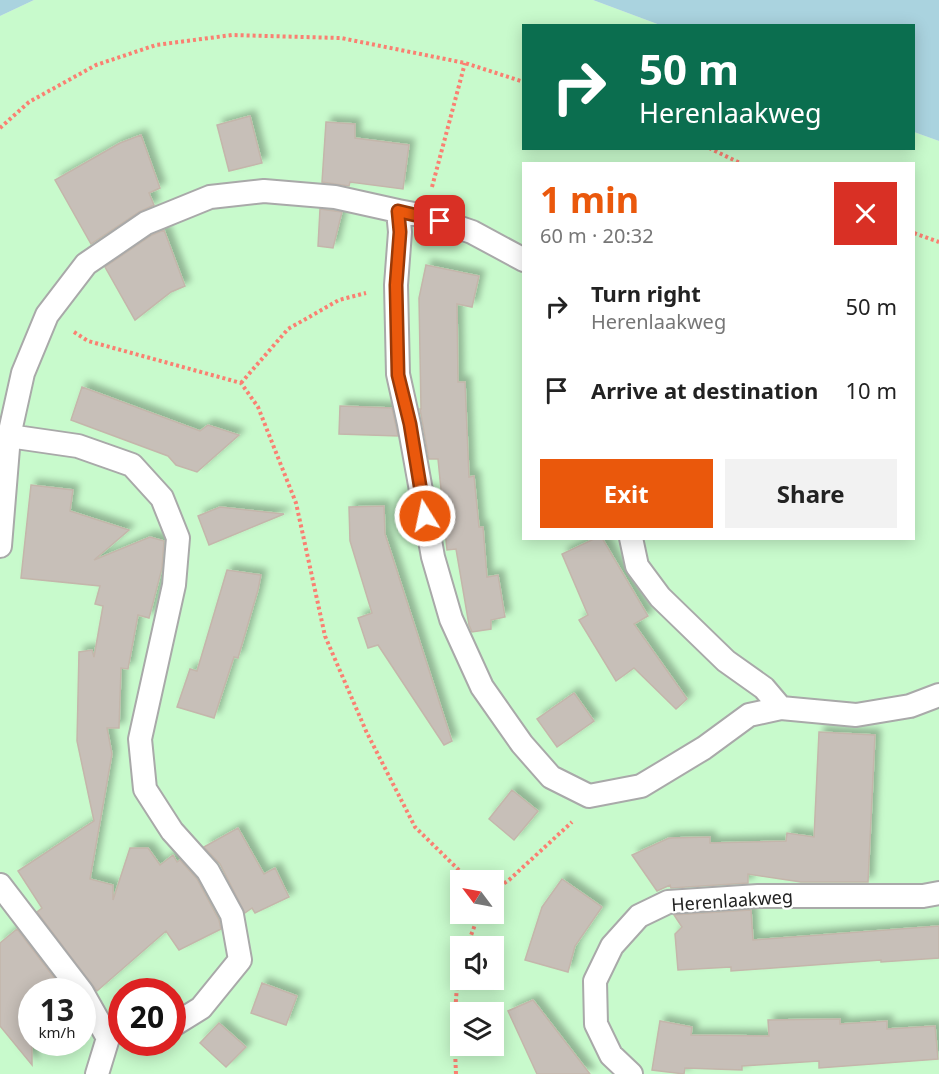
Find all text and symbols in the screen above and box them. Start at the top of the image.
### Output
text: 50 m [639,40,739,97]
icon: right [540,48,618,126]
text: Herenlaakweg [639,94,822,131]
text: 1 min [540,175,639,224]
button: close [834,182,897,245]
pin [414,195,465,246]
icon: arrive [423,204,456,237]
text: 60 m · 20:32 [540,222,654,249]
text: Turn right [591,278,701,308]
icon: right [540,290,573,323]
text: 50 m [846,291,897,321]
text: Herenlaakweg [591,308,726,335]
icon: arrive [540,374,573,407]
text: Arrive at destination [591,375,818,405]
text: 10 m [846,375,897,405]
button: Exit [540,459,713,528]
button: Share [725,459,897,528]
position arrow [393,484,457,548]
north arrow [450,870,504,924]
map controls [450,870,504,1056]
street label: Herenlaakweg [670,884,794,916]
button: sound [450,936,504,990]
speed limit sign: 20 [108,978,186,1056]
text: 13 [40,989,74,1030]
button: layers [450,1002,504,1056]
text: km/h [39,1022,75,1042]

